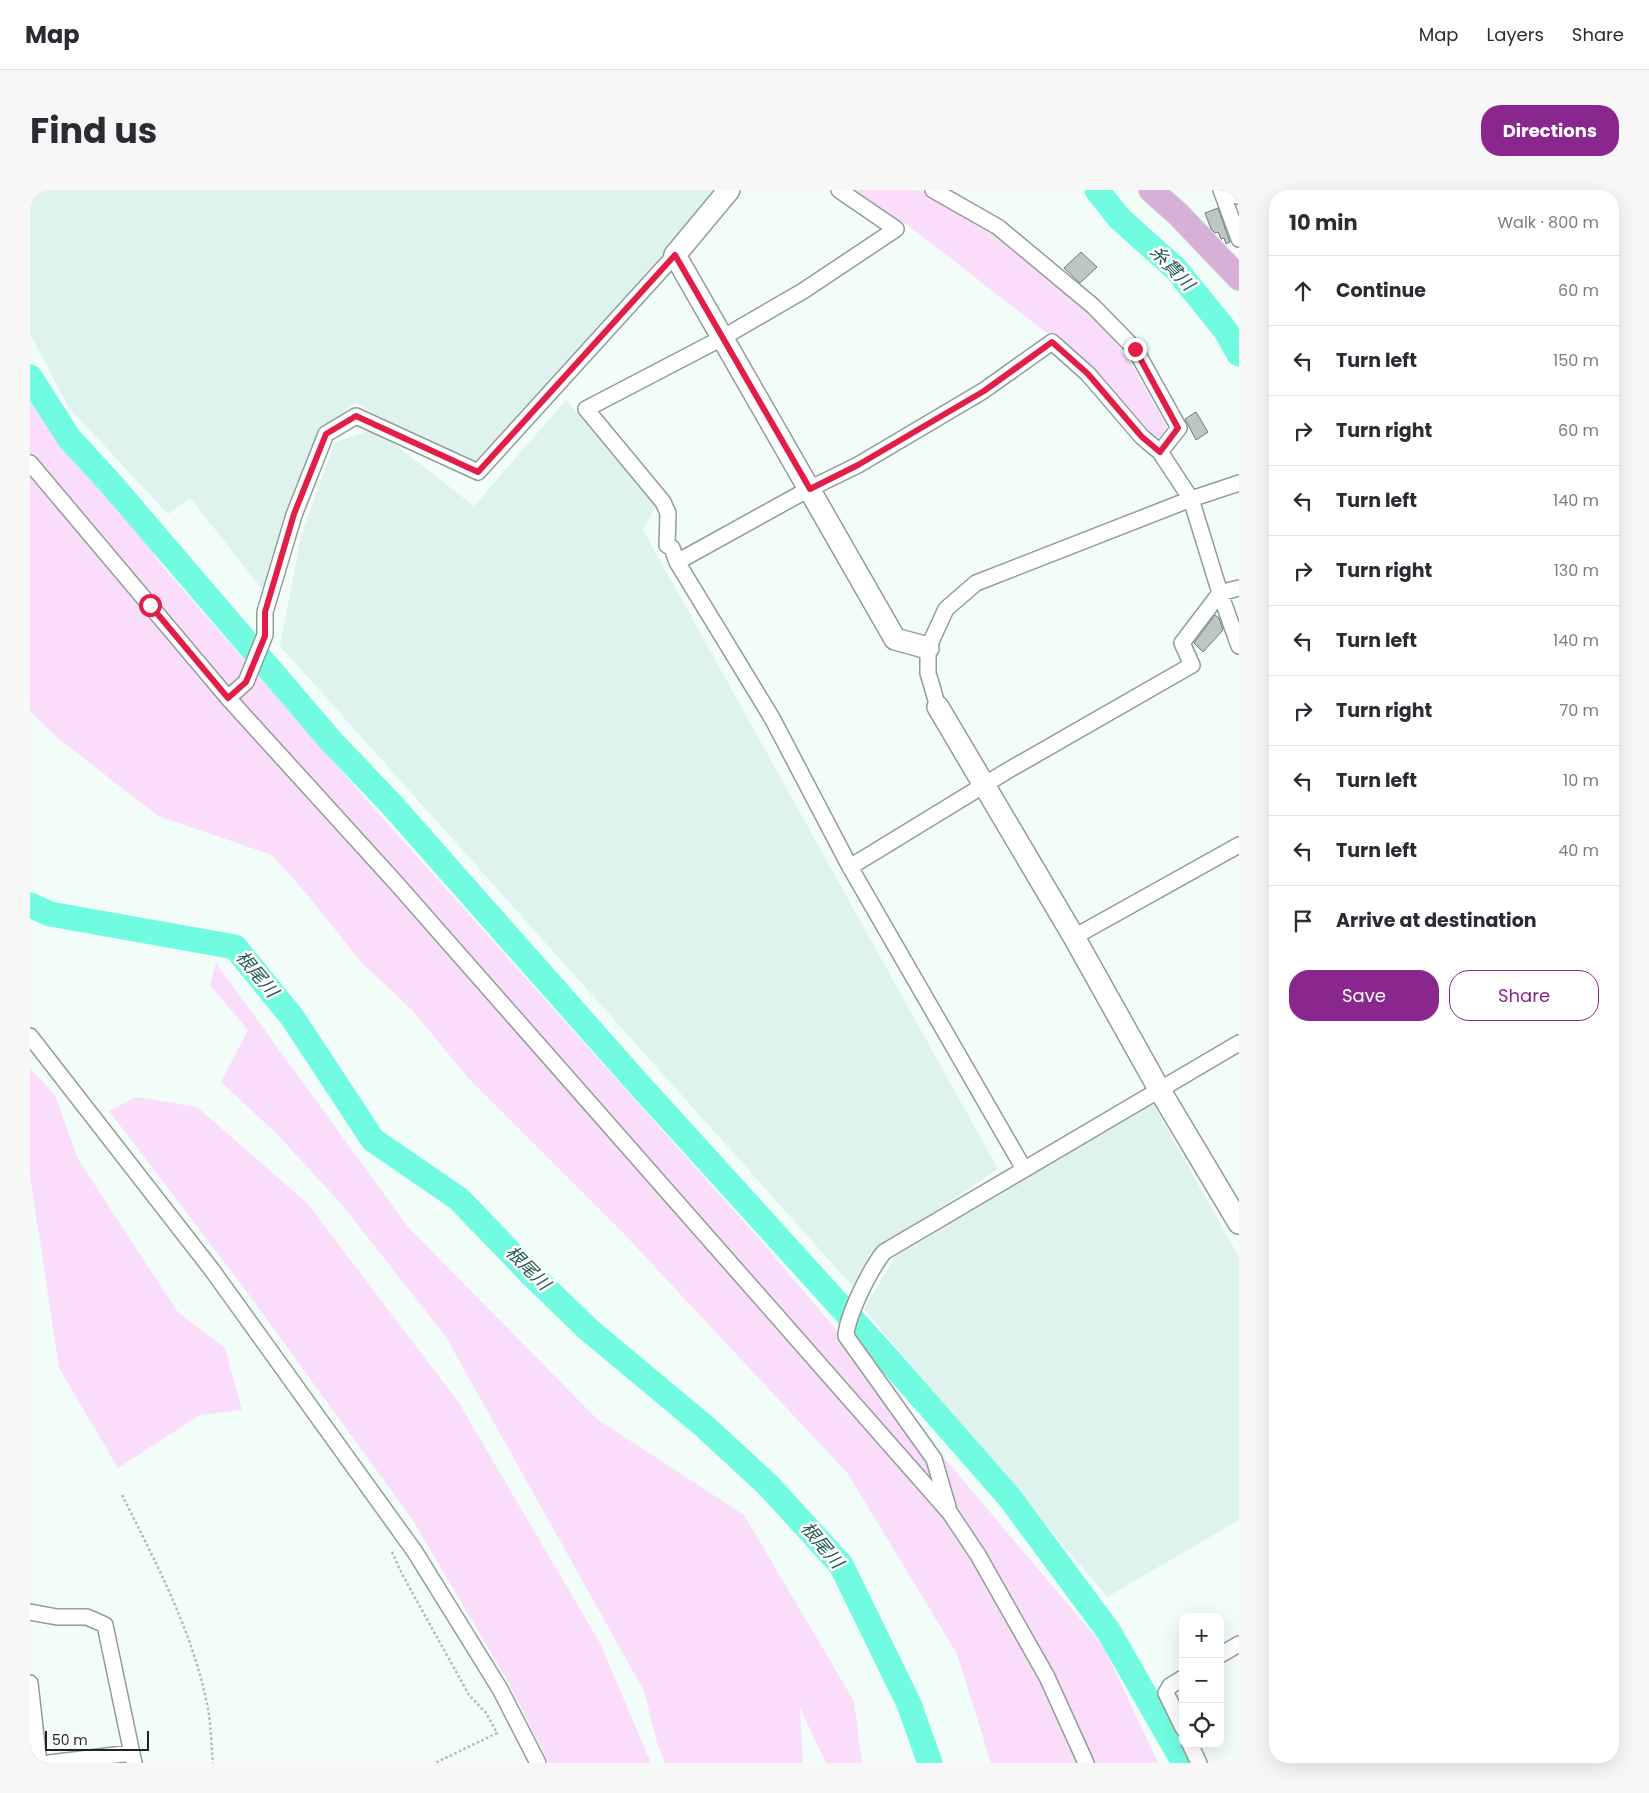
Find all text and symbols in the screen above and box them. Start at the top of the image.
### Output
text: Map [25,18,80,51]
text: Map [1419,22,1459,47]
text: Layers [1487,22,1544,47]
text: Share [1572,22,1624,47]
button: Directions [1481,105,1619,156]
text: Find us [30,106,157,155]
text: 10 min [1289,208,1358,237]
text: Walk · 800 m [1498,211,1599,234]
water label: 糸貫川 [1145,240,1201,297]
icon: ahead [1289,277,1317,305]
text: Continue [1336,277,1426,304]
text: 60 m [1558,279,1599,302]
route end [1124,338,1147,361]
icon: left [1289,347,1317,375]
text: Turn left [1336,347,1417,374]
text: 150 m [1553,349,1599,372]
icon: right [1289,417,1317,445]
text: Turn right [1336,417,1432,444]
text: 60 m [1558,419,1599,442]
icon: left [1289,487,1317,515]
text: Turn left [1336,487,1417,514]
text: 140 m [1553,489,1599,512]
icon: right [1289,557,1317,585]
text: Turn right [1336,557,1432,584]
text: 130 m [1554,559,1599,582]
route start [139,594,162,617]
icon: left [1289,627,1317,655]
text: Turn left [1336,627,1417,654]
text: 140 m [1553,629,1599,652]
icon: right [1289,697,1317,725]
text: Turn right [1336,697,1432,724]
text: 70 m [1559,699,1599,722]
icon: left [1289,767,1317,795]
text: Turn left [1336,767,1417,794]
text: 10 m [1563,769,1599,792]
icon: left [1289,837,1317,865]
text: Turn left [1336,837,1417,864]
text: 40 m [1558,839,1599,862]
icon: arrive [1289,907,1317,935]
text: Arrive at destination [1336,907,1537,934]
water label: 根尾川 [230,945,286,1004]
button: Save [1289,970,1439,1021]
button: Share [1449,970,1599,1021]
water label: 根尾川 [500,1240,558,1297]
water label: 根尾川 [795,1516,851,1575]
map controls [1179,1613,1224,1748]
button: + [1179,1613,1224,1658]
button: − [1179,1658,1224,1703]
button: locate [1179,1703,1224,1748]
scale bar [45,1728,149,1751]
text: 50 m [52,1730,88,1750]

